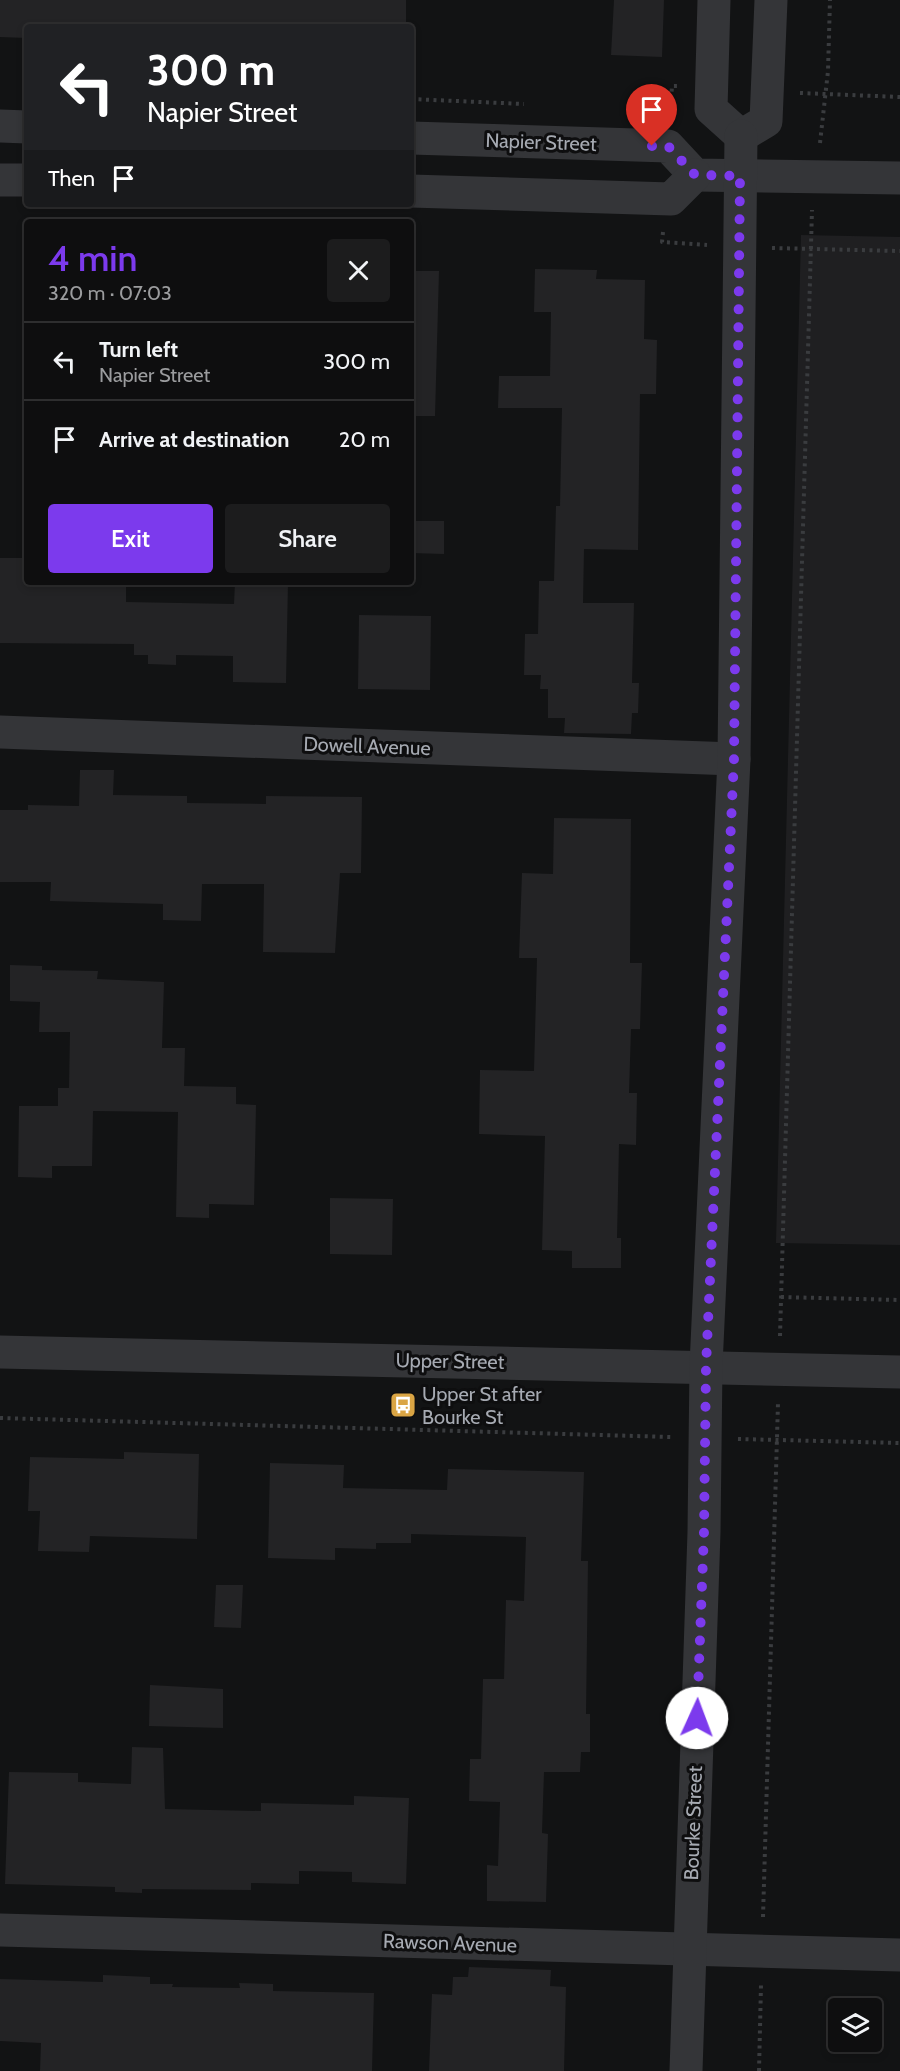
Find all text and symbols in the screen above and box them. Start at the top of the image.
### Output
text: 300 m [147,44,275,96]
icon: left [48,48,126,126]
pin [626,84,677,146]
icon: arrive [635,93,668,126]
text: Napier Street [147,96,297,129]
street label: Napier Street [485,128,597,156]
icon: arrive [107,162,140,195]
text: Then [48,165,95,192]
text: 4 min [48,236,138,280]
button: close [327,239,390,302]
text: 320 m · 07:03 [48,281,172,305]
text: Turn left [99,336,178,363]
icon: left [48,345,81,378]
text: 300 m [323,348,390,375]
text: Napier Street [99,363,210,387]
icon: arrive [48,423,81,456]
text: Arrive at destination [99,426,289,453]
text: 20 m [339,426,390,453]
button: Exit [48,504,213,573]
button: Share [225,504,390,573]
street label: Dowell Avenue [303,732,431,760]
street label: Upper Street [395,1348,505,1374]
place label: Upper St after Bourke St [422,1382,542,1429]
bus stop icon: Upper St after Bourke St [388,1390,418,1420]
position arrow [665,1686,729,1750]
street label: Bourke Street [679,1765,707,1881]
street label: Rawson Avenue [383,1929,517,1957]
map controls [828,1998,882,2052]
button: layers [828,1998,882,2052]

